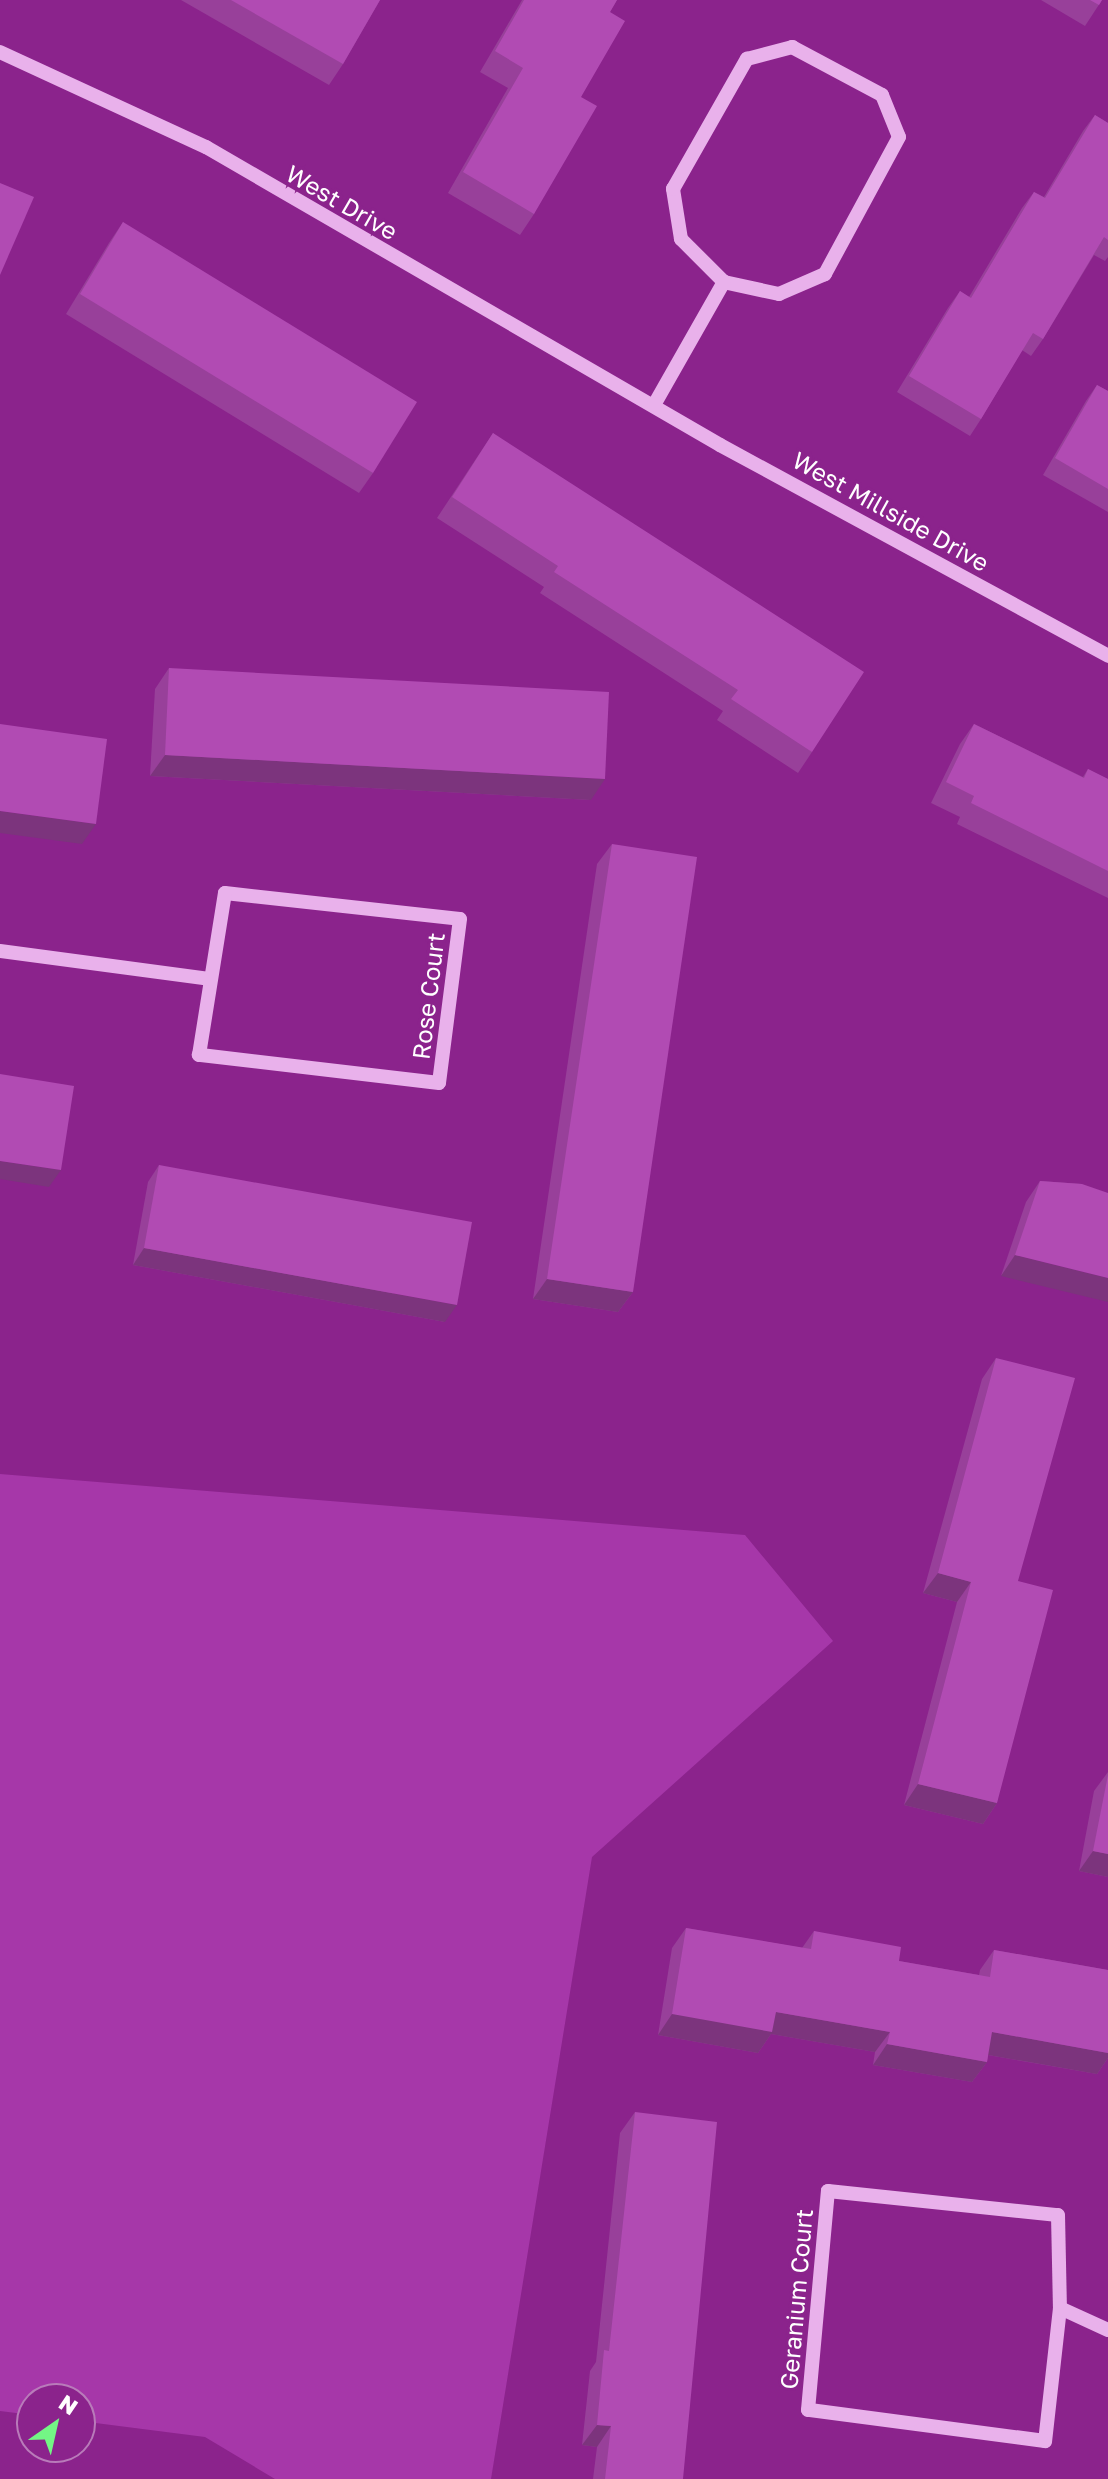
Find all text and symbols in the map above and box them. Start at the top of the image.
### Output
street label: West Drive [281,159,403,245]
street label: West Millside Drive [788,445,994,577]
street label: Rose Court [406,931,450,1061]
street label: Geranium Court [774,2208,818,2390]
north arrow [16,2383,96,2463]
text: N [54,2388,83,2420]

